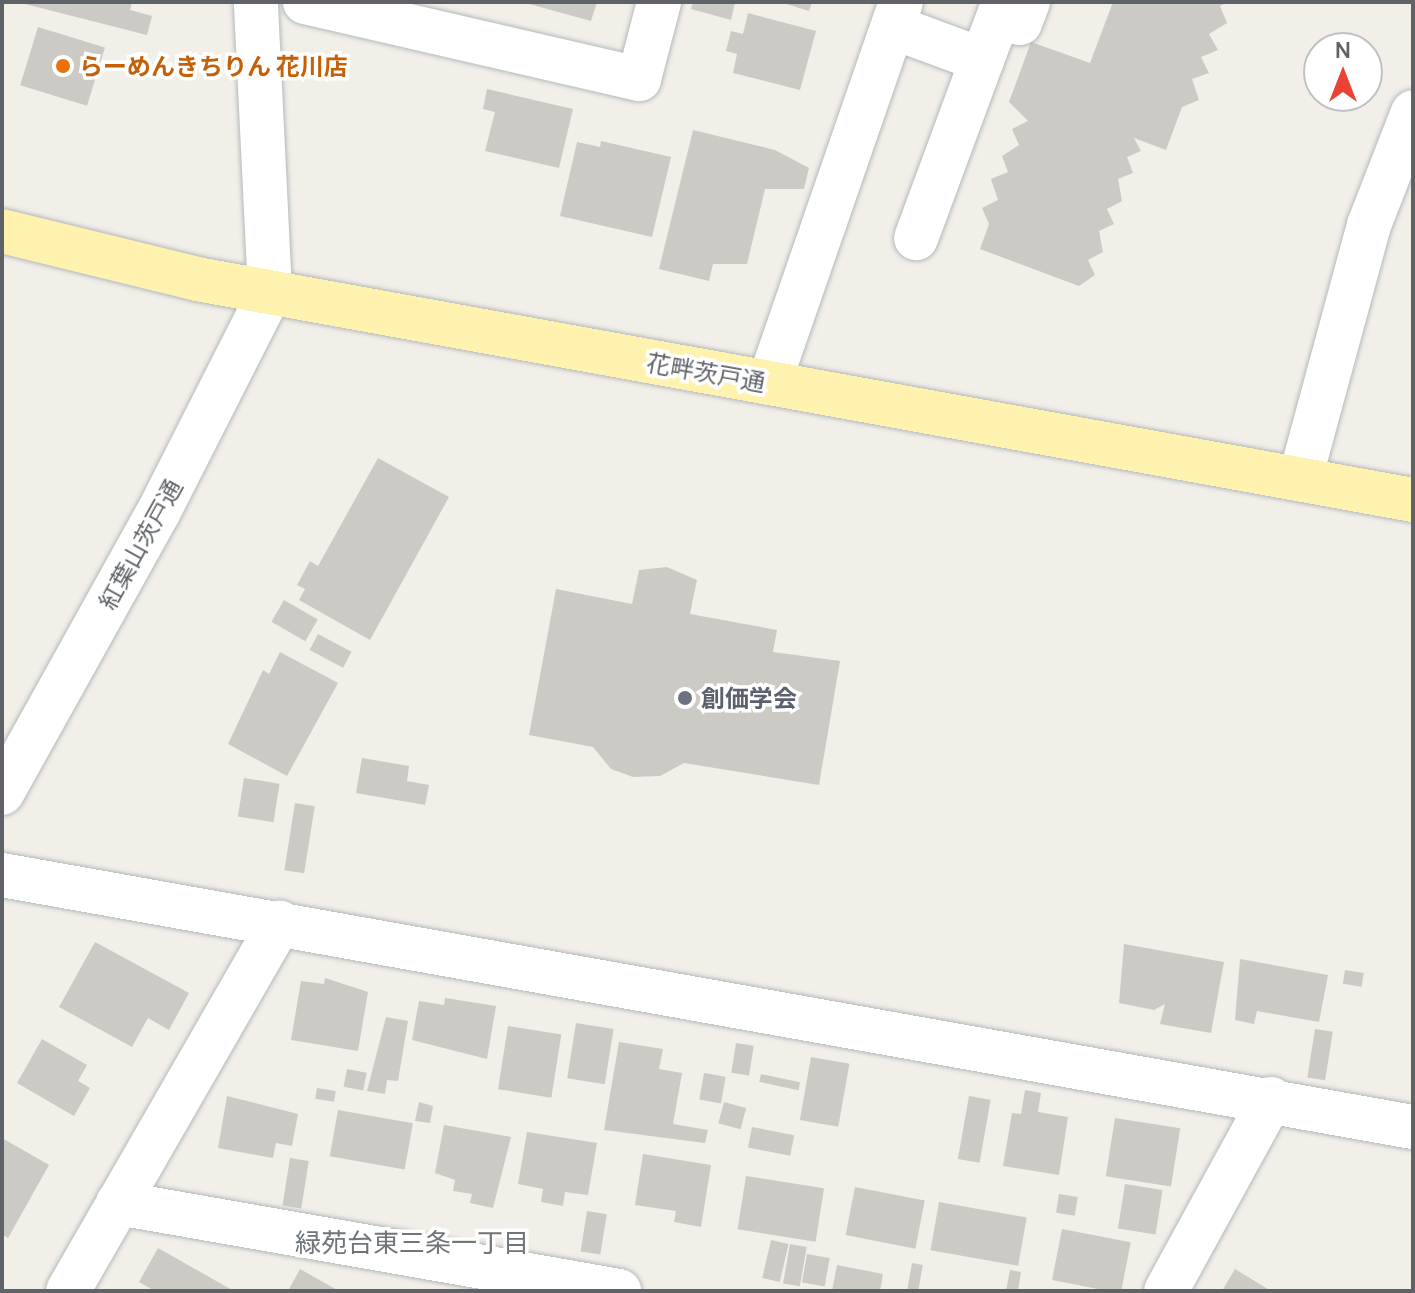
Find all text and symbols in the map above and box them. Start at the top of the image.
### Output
north arrow [1303,32,1383,112]
text: N [1335,35,1351,65]
place label: らーめんきちりん 花川店 [79,52,348,80]
marker: らーめんきちりん 花川店 [54,57,72,75]
street label: 花畔茨戸通 [644,347,768,397]
street label: 紅葉山茨戸通 [92,474,188,614]
place label: 創価学会 [701,684,797,712]
marker: 創価学会 [676,689,694,707]
district label: 緑苑台東三条一丁目 [295,1227,529,1259]

